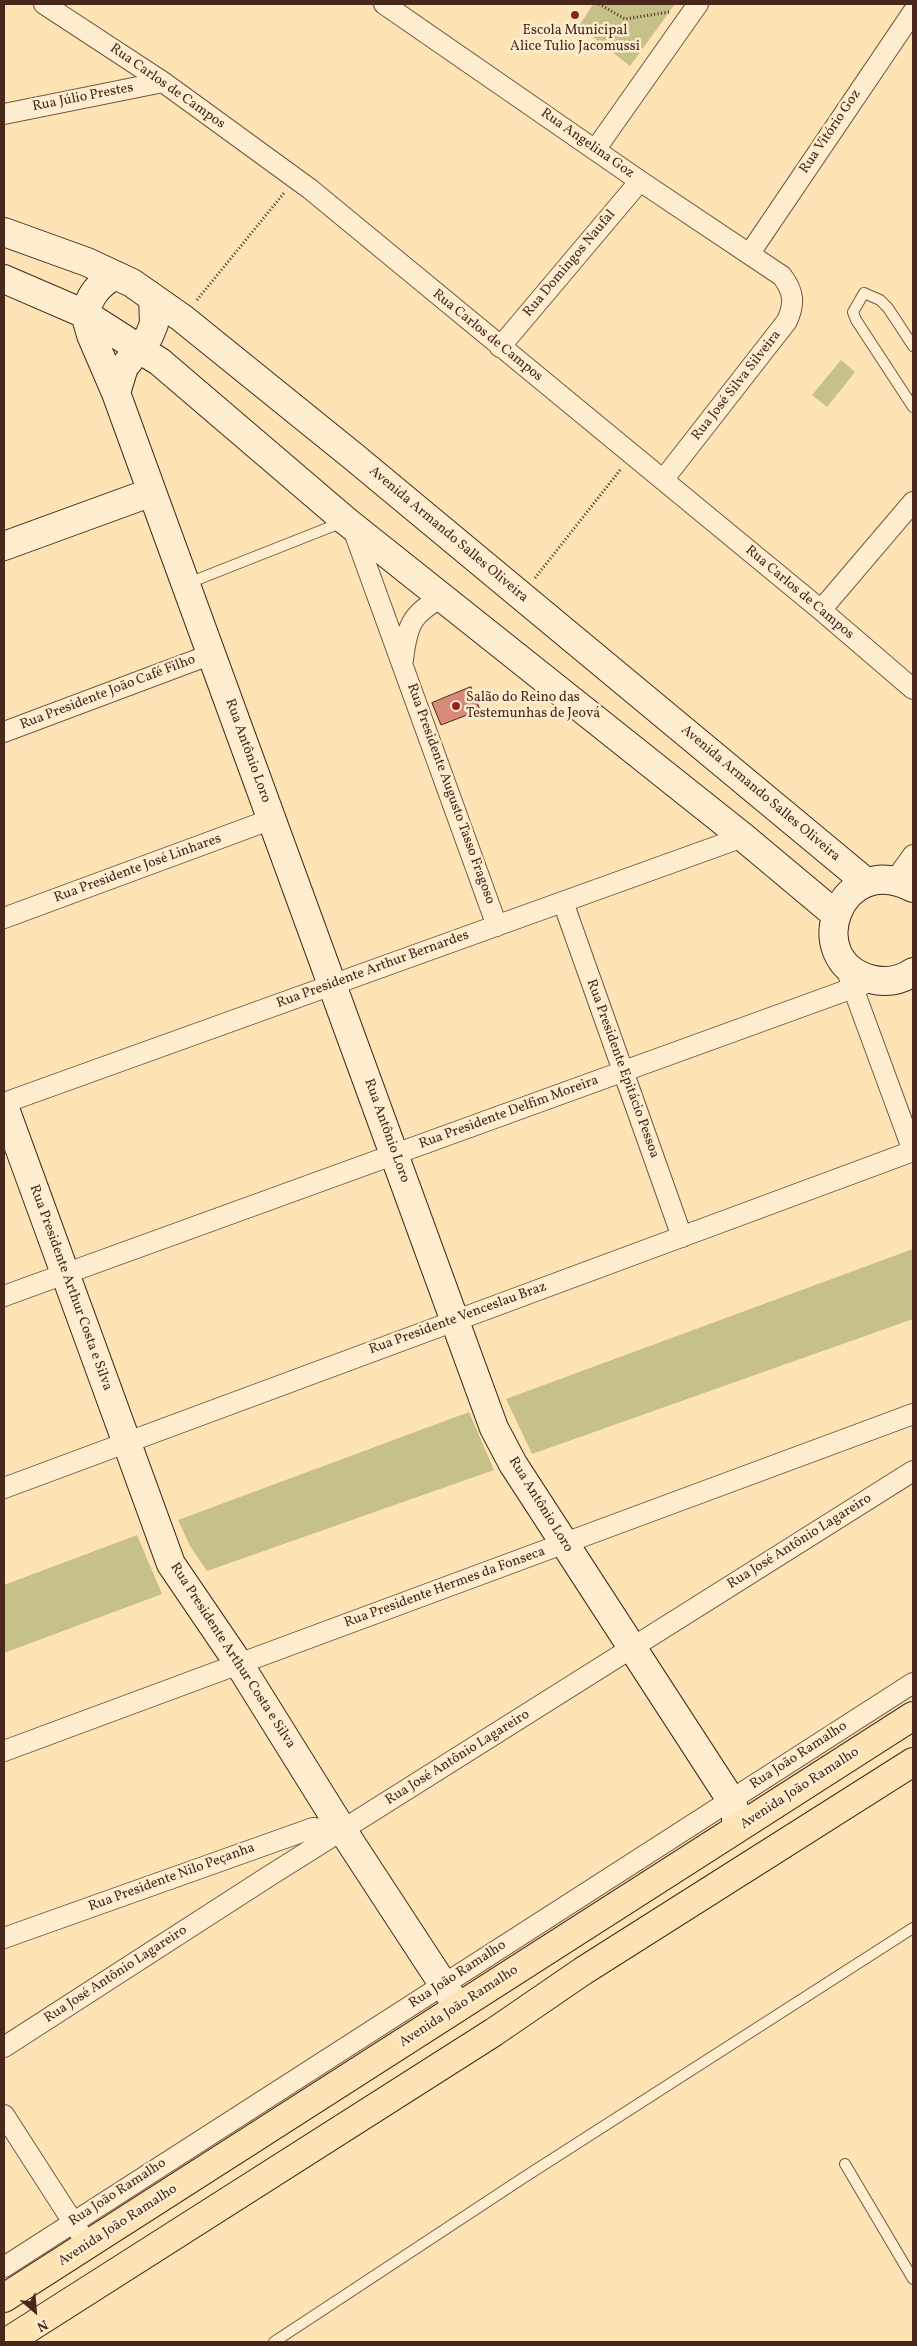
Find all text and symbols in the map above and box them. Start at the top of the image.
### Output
marker: Escola Municipal Alice Tulio Jacomussi [569,9,581,21]
place label: Escola Municipal Alice Tulio Jacomussi [510,23,640,56]
street label: Rua Carlos de Campos [106,41,228,133]
street label: Rua Júlio Prestes [31,80,135,116]
street label: Rua Vitório Goz [797,87,865,177]
street label: Rua Angelina Goz [537,105,637,183]
street label: Rua Domingos Naufal [520,207,620,321]
street label: Rua Carlos de Campos [428,286,546,386]
street label: Rua José Silva Silveira [689,328,785,444]
street label: Avenida Armando Salles Oliveira [365,463,531,607]
street label: Rua Carlos de Campos [741,543,857,643]
street label: Rua Presidente João Café Filho [18,652,198,734]
street label: Rua Presidente Augusto Tasso Fragoso [402,681,498,907]
place label: Salão do Reino das Testemunhas de Jeová [466,690,600,722]
street label: Rua Antônio Loro [220,697,274,805]
marker: Salão do Reino das Testemunhas de Jeová [450,700,462,712]
street label: Avenida Armando Salles Oliveira [677,722,843,866]
street label: Rua Presidente José Linhares [52,831,224,907]
street label: Rua Presidente Arthur Bernardes [274,927,472,1013]
street label: Rua Presidente Epitácio Pessoa [582,977,662,1161]
street label: Rua Presidente Delfim Moreira [417,1073,601,1153]
street label: Rua Antônio Loro [359,1077,413,1185]
street label: Rua Presidente Arthur Costa e Silva [25,1183,115,1393]
street label: Rua Presidente Venceslau Braz [367,1279,549,1359]
street label: Rua Antônio Loro [504,1454,576,1556]
street label: Rua José Antônio Lagareiro [725,1491,875,1593]
street label: Rua Presidente Hermes da Fonseca [342,1544,548,1632]
street label: Rua Presidente Arthur Costa e Silva [166,1560,298,1752]
street label: Rua José Antônio Lagareiro [383,1707,533,1809]
street label: Rua João Ramalho [747,1718,851,1794]
street label: Avenida João Ramalho [737,1744,863,1834]
street label: Rua Presidente Nilo Peçanha [87,1840,257,1916]
street label: Rua José Antônio Lagareiro [41,1922,191,2028]
street label: Rua João Ramalho [406,1937,510,2013]
street label: Avenida João Ramalho [396,1962,522,2052]
street label: Rua João Ramalho [66,2155,170,2231]
street label: Avenida João Ramalho [55,2181,181,2271]
north arrow [10,2286,60,2336]
text: N [33,2314,51,2336]

